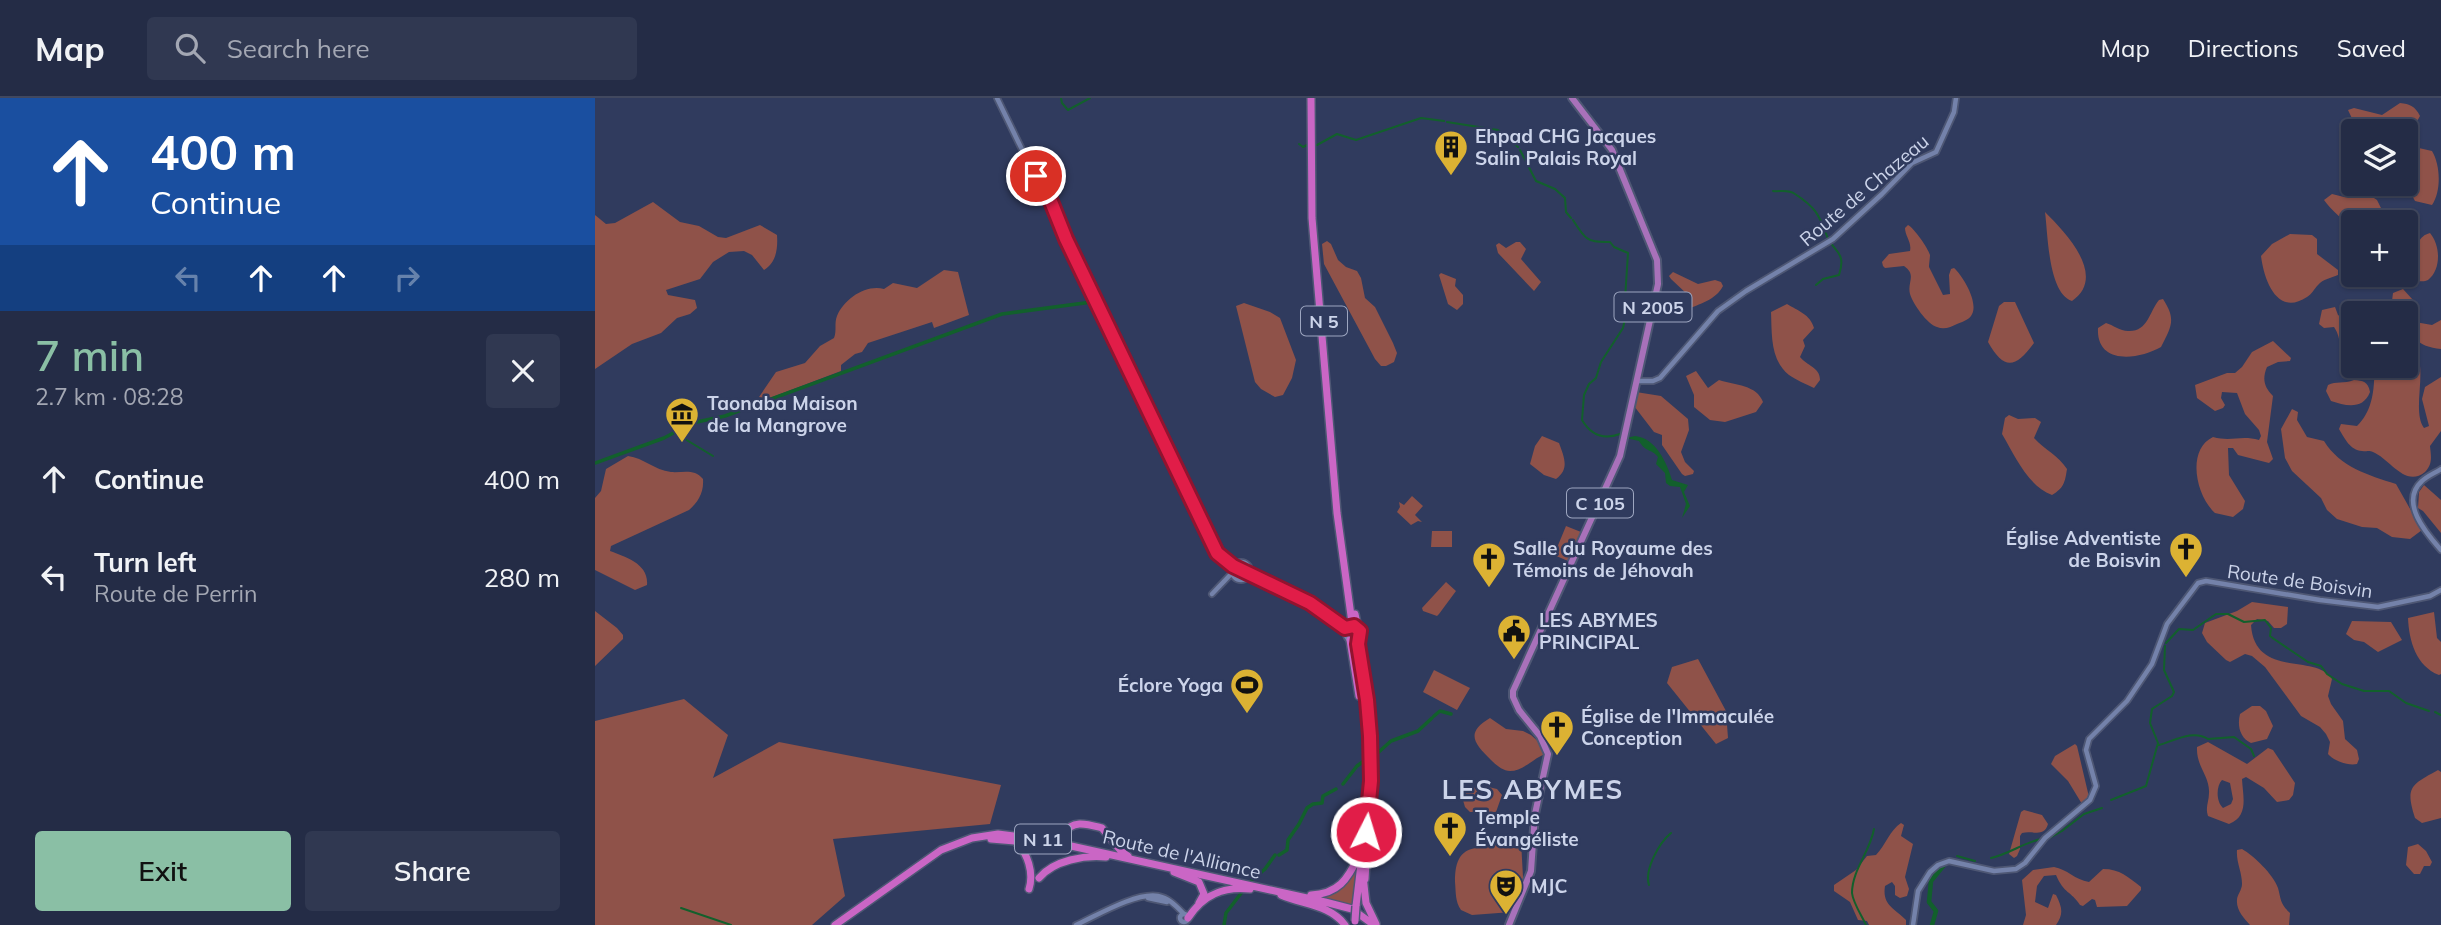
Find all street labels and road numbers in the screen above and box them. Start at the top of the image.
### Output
street label: Route de Chazeau [1795,129,1933,251]
road number: N 2005 [1615,292,1691,322]
road number: N 5 [1301,306,1347,336]
road number: C 105 [1567,488,1633,517]
street label: Route de Boisvin [2226,559,2374,603]
road number: N 11 [1015,824,1071,854]
street label: Route de l'Alliance [1101,824,1263,884]

